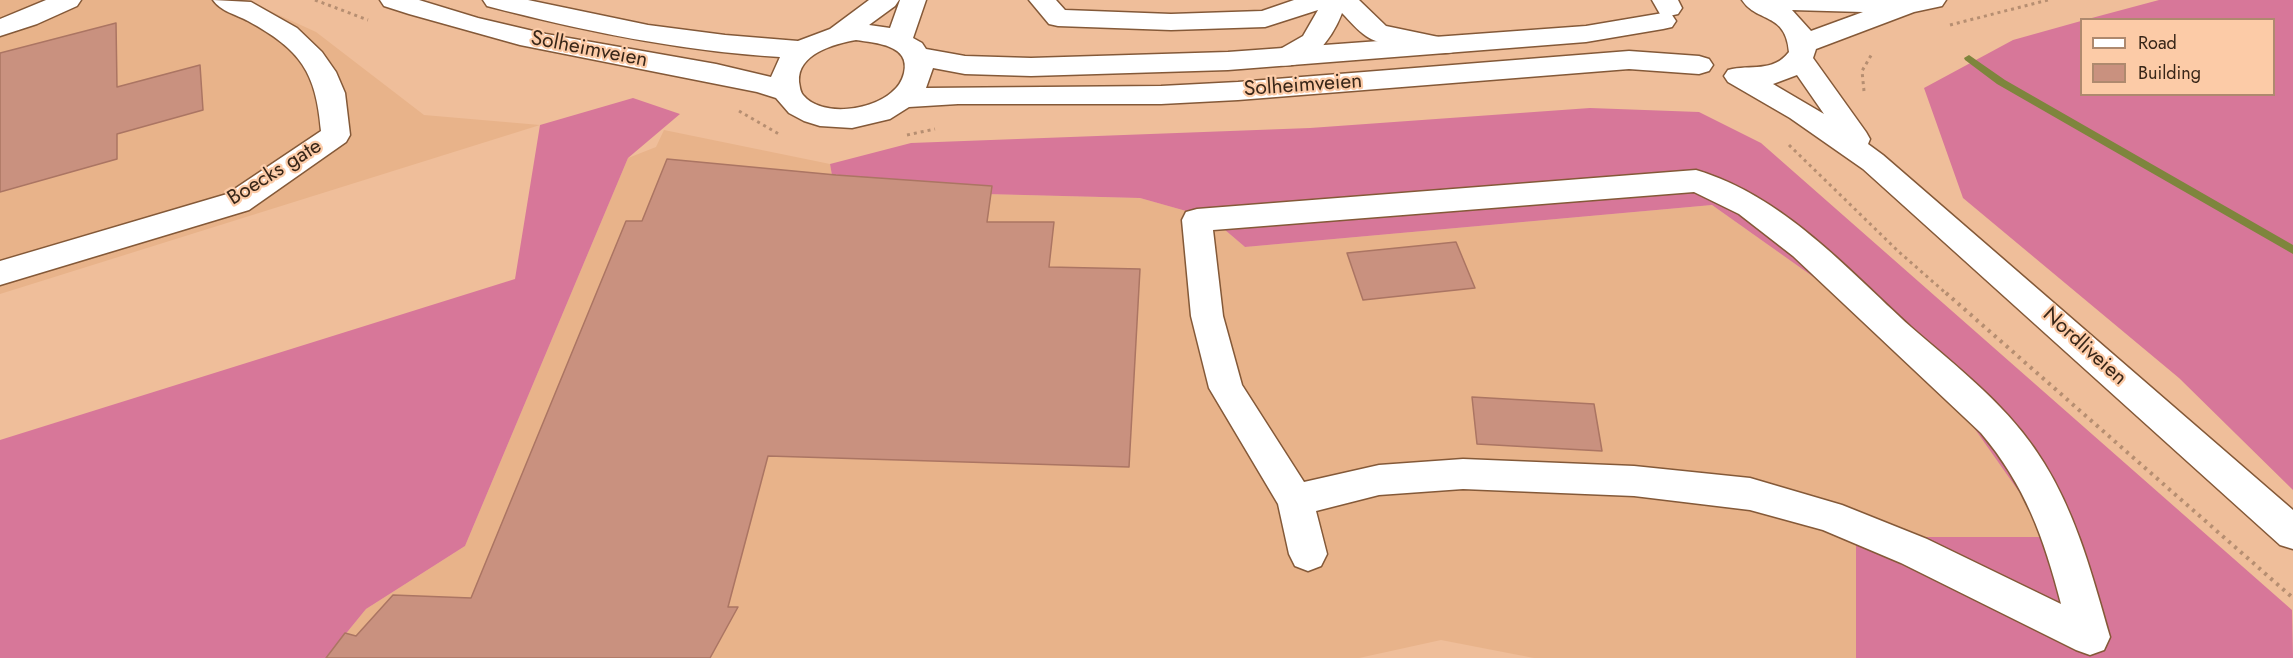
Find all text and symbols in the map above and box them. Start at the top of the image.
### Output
legend [2080,18,2275,96]
street label: Solheimveien [528,26,650,74]
text: Road [2138,30,2177,56]
text: Building [2138,60,2201,86]
street label: Solheimveien [1243,69,1363,103]
street label: Boecks gate [223,134,327,212]
street label: Nordliveien [2037,303,2131,391]

